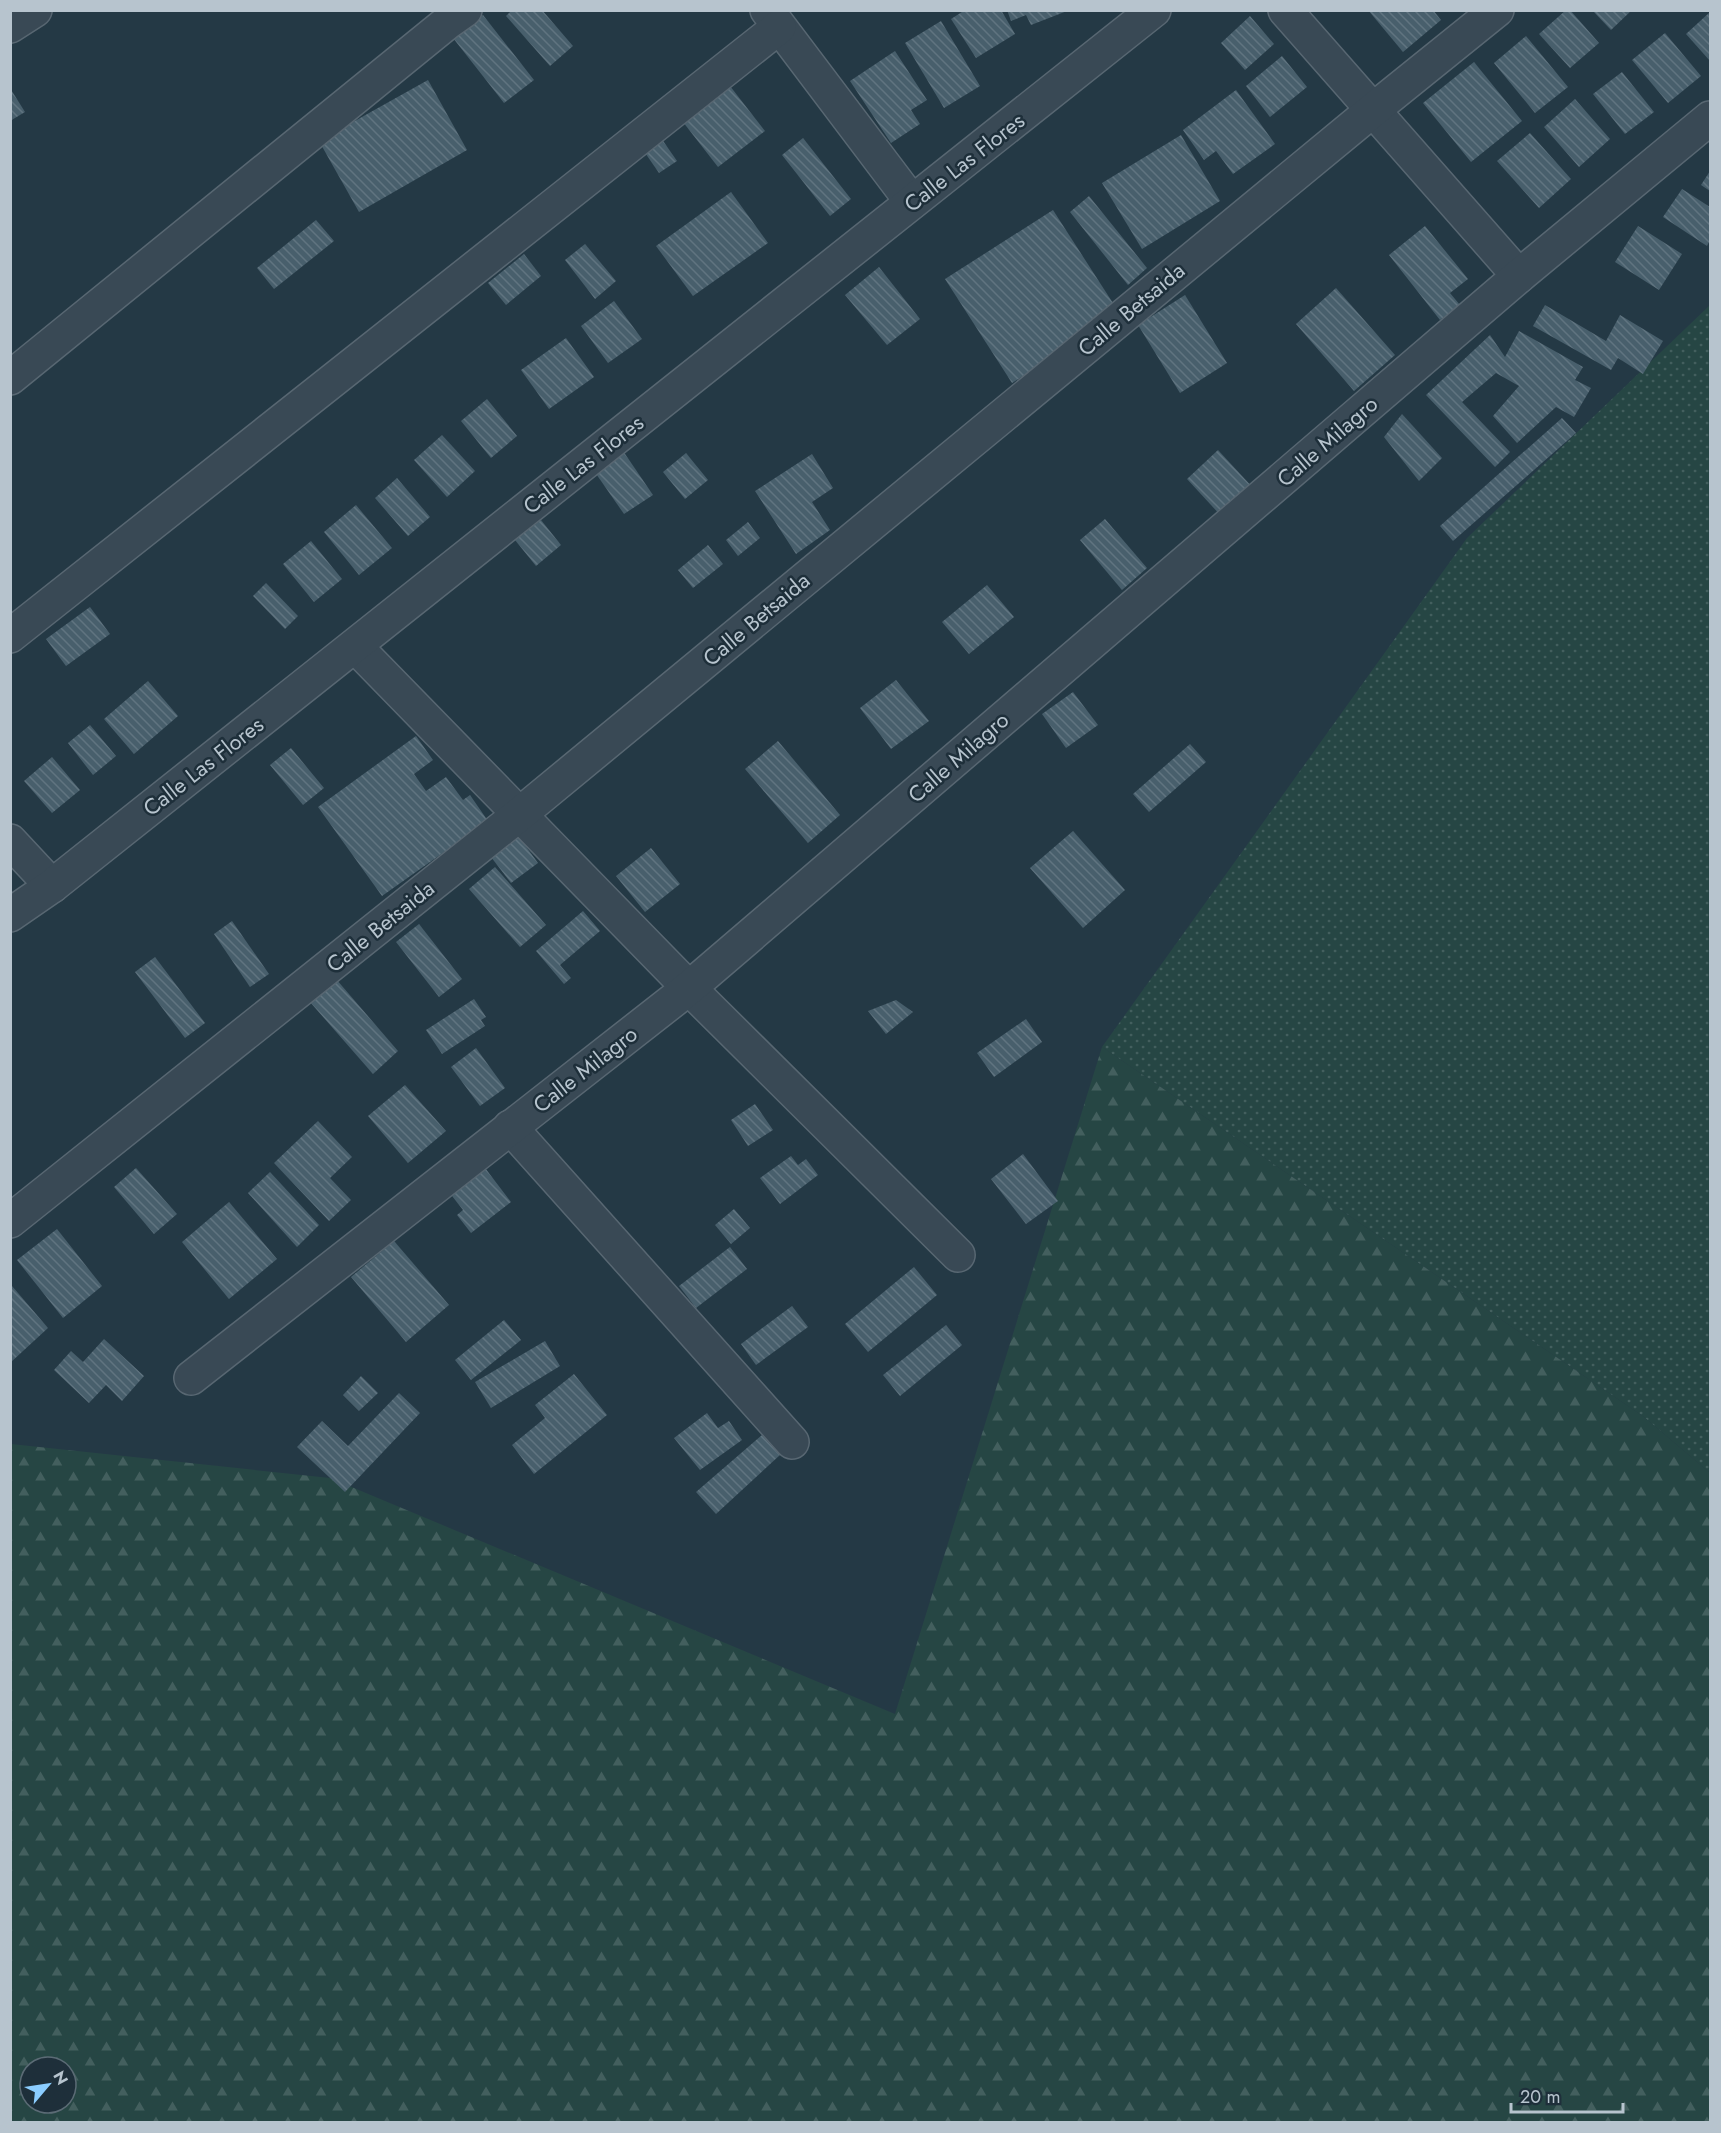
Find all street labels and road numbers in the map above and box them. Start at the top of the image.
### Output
street label: Calle Las Flores [897,105,1031,219]
street label: Calle Betsaida [1071,255,1191,363]
street label: Calle Milagro [1269,388,1385,494]
street label: Calle Las Flores [516,407,650,521]
street label: Calle Betsaida [696,565,816,673]
street label: Calle Milagro [900,704,1016,810]
street label: Calle Las Flores [136,709,270,823]
street label: Calle Betsaida [319,872,441,980]
street label: Calle Milagro [526,1018,644,1120]

